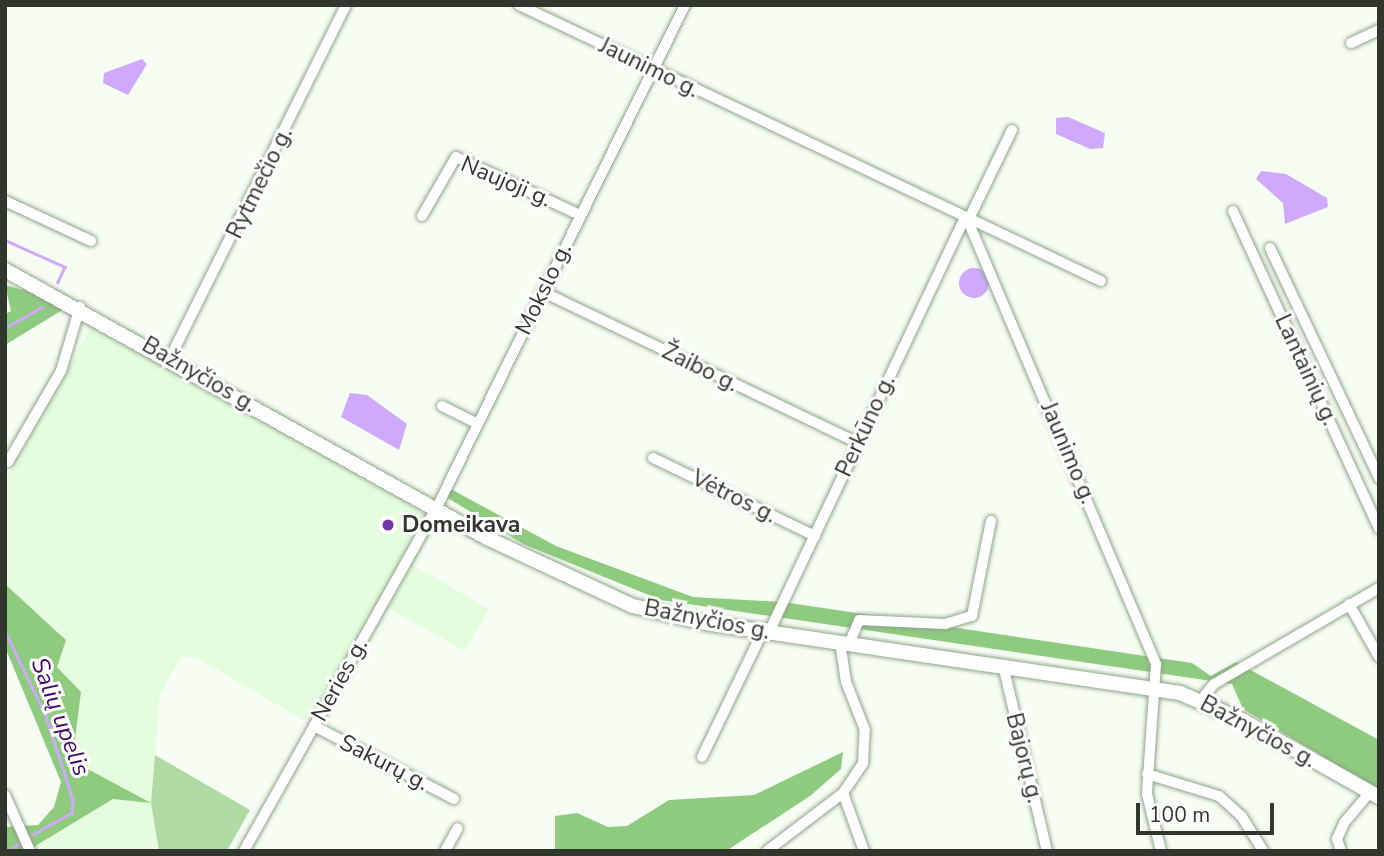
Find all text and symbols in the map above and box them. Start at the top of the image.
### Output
street label: Jaunimo g. [594,32,704,104]
street label: Rytmečio g. [221,123,299,243]
street label: Naujoji g. [457,151,555,213]
street label: Mokslo g. [510,238,578,340]
street label: Lantainių g. [1268,310,1344,430]
street label: Bažnyčios g. [137,331,261,419]
street label: Žaibo g. [657,338,743,398]
street label: Perkūno g. [830,371,902,481]
street label: Jaunimo g. [1034,398,1102,508]
street label: Vėtros g. [687,465,781,529]
place label: Domeikava [402,511,520,539]
marker: Domeikava [380,517,396,533]
street label: Bažnyčios g. [642,594,772,646]
street label: Neries g. [306,634,374,726]
water label: Salių upelis [24,654,96,780]
street label: Bažnyčios g. [1195,690,1321,774]
street label: Bajorų g. [1000,710,1048,806]
street label: Sakurų g. [335,729,433,797]
scale bar [1139,790,1277,834]
text: 100 m [1149,801,1210,829]

